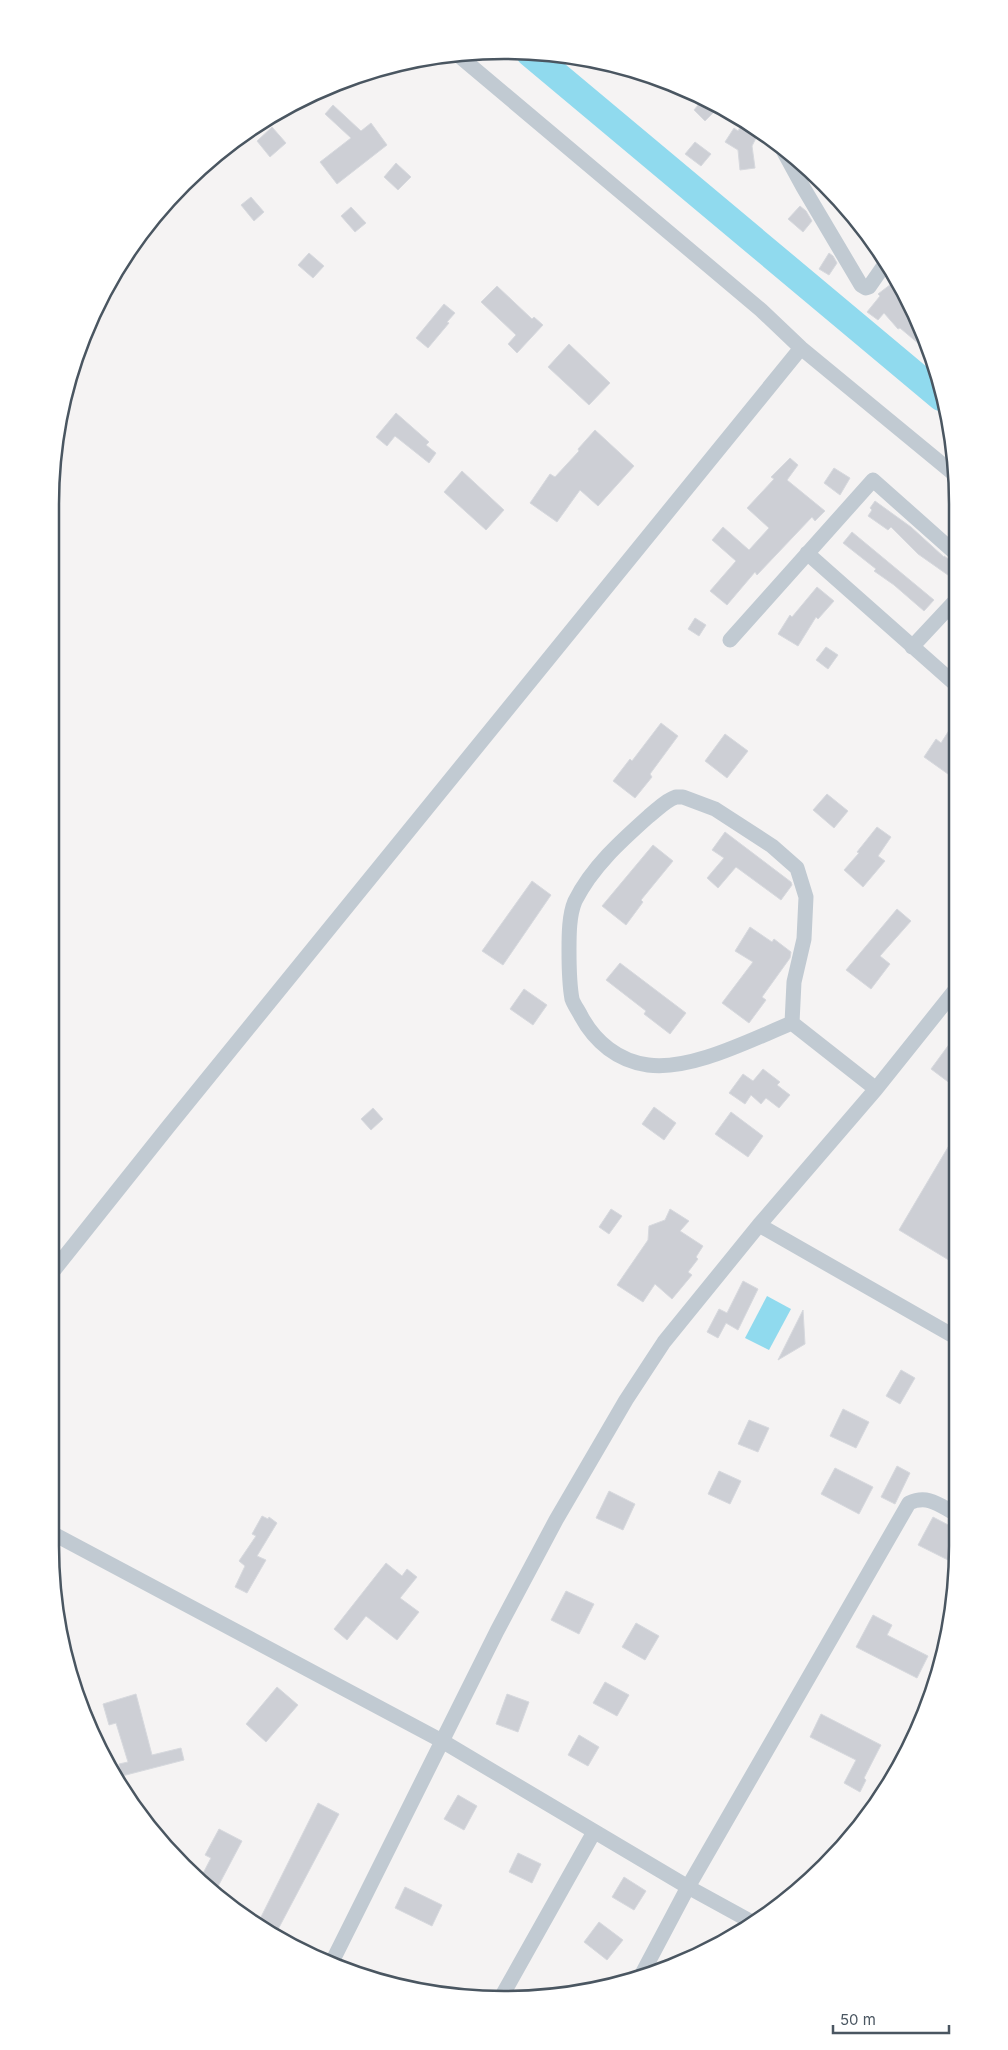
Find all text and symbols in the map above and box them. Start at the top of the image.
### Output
scale bar [833,2002,949,2034]
text: 50 m [840,2010,876,2029]

